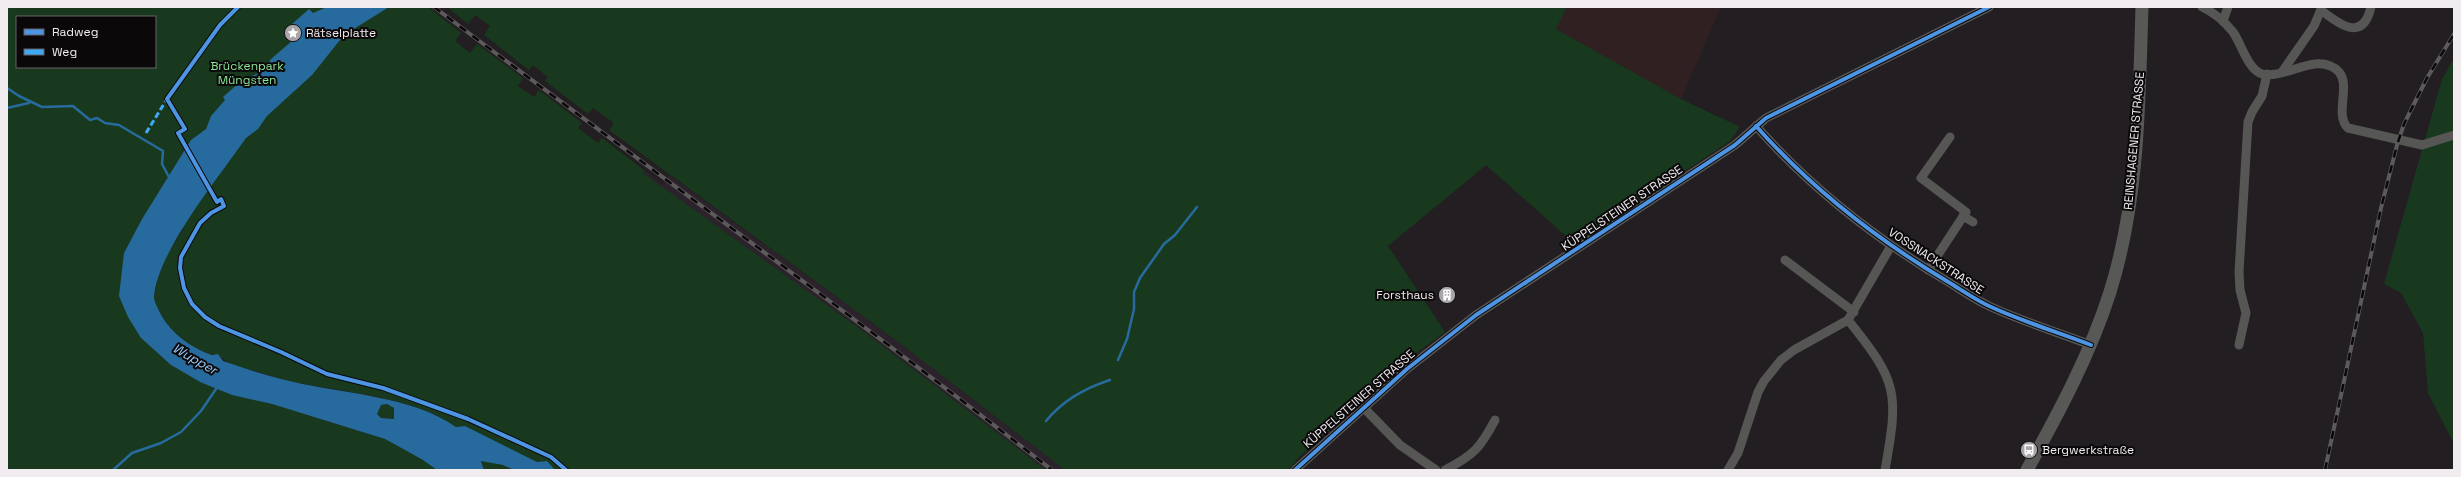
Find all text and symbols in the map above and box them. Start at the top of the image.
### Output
legend [16,16,156,68]
place icon: Rätselplatte [283,23,303,43]
text: Radweg [52,24,98,40]
place label: Rätselplatte [306,25,376,41]
text: Weg [52,44,77,60]
park label: Brückenpark Müngsten [210,58,284,88]
street label: REINSHAGENER STRASSE [2120,71,2148,211]
street label: KÜPPELSTEINER STRASSE [1558,161,1686,255]
street label: VOSSNACKSTRASSE [1885,224,1987,298]
building icon: Forsthaus [1437,285,1457,305]
place label: Forsthaus [1376,287,1434,303]
water label: Wupper [170,339,222,380]
street label: KÜPPELSTEINER STRASSE [1300,346,1418,452]
bus stop icon: Bergwerkstraße [2019,440,2039,460]
place label: Bergwerkstraße [2042,442,2134,458]

